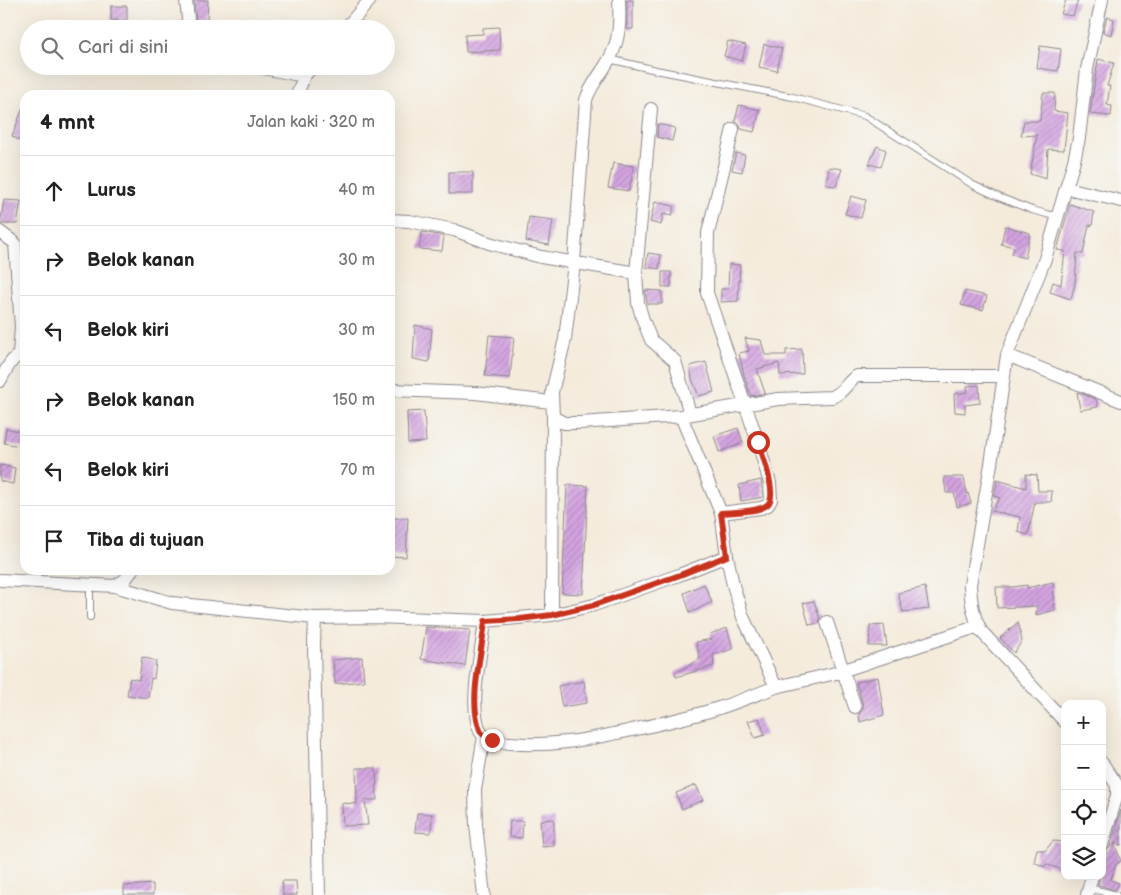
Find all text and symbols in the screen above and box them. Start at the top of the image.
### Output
search box [20,20,395,75]
icon: search [38,34,66,62]
text: Cari di sini [78,36,168,59]
text: 4 mnt [40,110,95,135]
text: Jalan kaki · 320 m [247,113,375,132]
icon: ahead [40,177,68,205]
text: Lurus [87,179,136,202]
text: 40 m [338,181,375,200]
icon: right [40,247,68,275]
text: Belok kanan [87,249,195,272]
text: 30 m [338,251,375,270]
icon: left [40,317,68,345]
text: Belok kiri [87,319,169,342]
text: 30 m [338,321,375,340]
icon: right [40,387,68,415]
text: Belok kanan [87,389,195,412]
text: 150 m [333,391,375,410]
route start [747,431,770,454]
icon: left [40,457,68,485]
text: Belok kiri [87,459,169,482]
text: 70 m [340,461,375,480]
icon: arrive [40,527,68,555]
text: Tiba di tujuan [87,529,204,552]
map controls [1061,700,1106,880]
button: + [1061,700,1106,745]
route end [481,729,504,752]
button: − [1061,745,1106,790]
button: locate [1061,790,1106,835]
button: layers [1061,835,1106,880]

